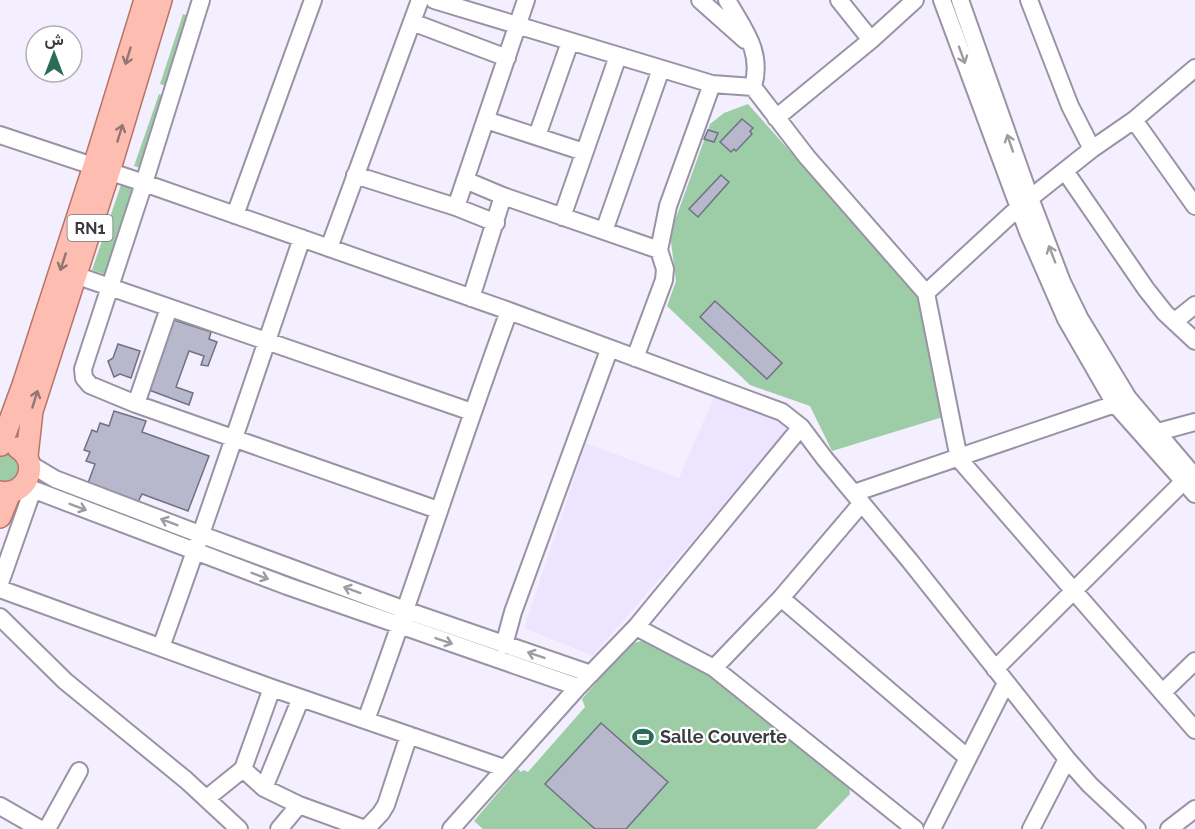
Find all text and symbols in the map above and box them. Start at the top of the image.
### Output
north arrow [24,24,84,84]
text: ش [44,30,64,49]
one-way arrow [957,45,968,64]
one-way arrow [122,46,133,65]
one-way arrow [115,124,126,143]
one-way arrow [1004,134,1015,153]
road number: RN1 [68,215,112,241]
one-way arrow [1046,245,1057,264]
one-way arrow [57,252,68,271]
one-way arrow [30,390,41,409]
one-way arrow [69,502,87,513]
one-way arrow [160,516,179,527]
one-way arrow [251,572,269,583]
one-way arrow [343,584,362,595]
one-way arrow [434,636,453,647]
one-way arrow [527,649,545,660]
sports icon: Salle Couverte [631,725,655,749]
place label: Salle Couverte [660,726,787,747]

